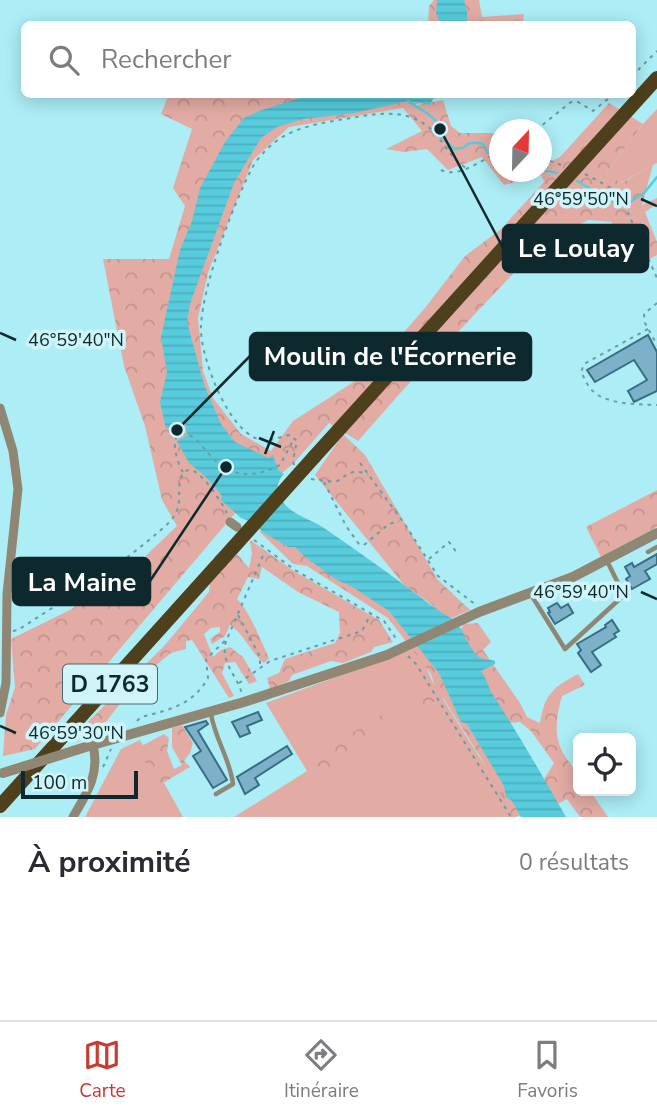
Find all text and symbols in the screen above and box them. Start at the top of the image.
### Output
search box [21,21,636,98]
icon: search [45,41,83,79]
text: Rechercher [101,42,232,77]
north arrow [489,119,552,182]
text: 46°59'50"N [533,187,629,211]
callout: Le Loulay [503,225,648,272]
text: Le Loulay [518,231,634,266]
text: 46°59'40"N [28,328,124,352]
callout: Moulin de l'Écornerie [250,333,531,380]
text: Moulin de l'Écornerie [264,339,516,374]
callout: La Maine [13,558,150,605]
text: La Maine [28,565,136,600]
text: 46°59'40"N [533,580,629,604]
road number: D 1763 [63,664,157,704]
text: 46°59'30"N [28,721,124,745]
map controls [573,733,636,796]
button: locate [573,733,636,796]
scale bar [21,768,138,800]
text: 100 m [32,770,87,796]
text: À proximité [28,842,190,883]
text: 0 résultats [519,847,629,878]
tab: Carte [79,1036,126,1104]
tab: Itinéraire [284,1036,359,1104]
tab: Favoris [517,1036,578,1104]

